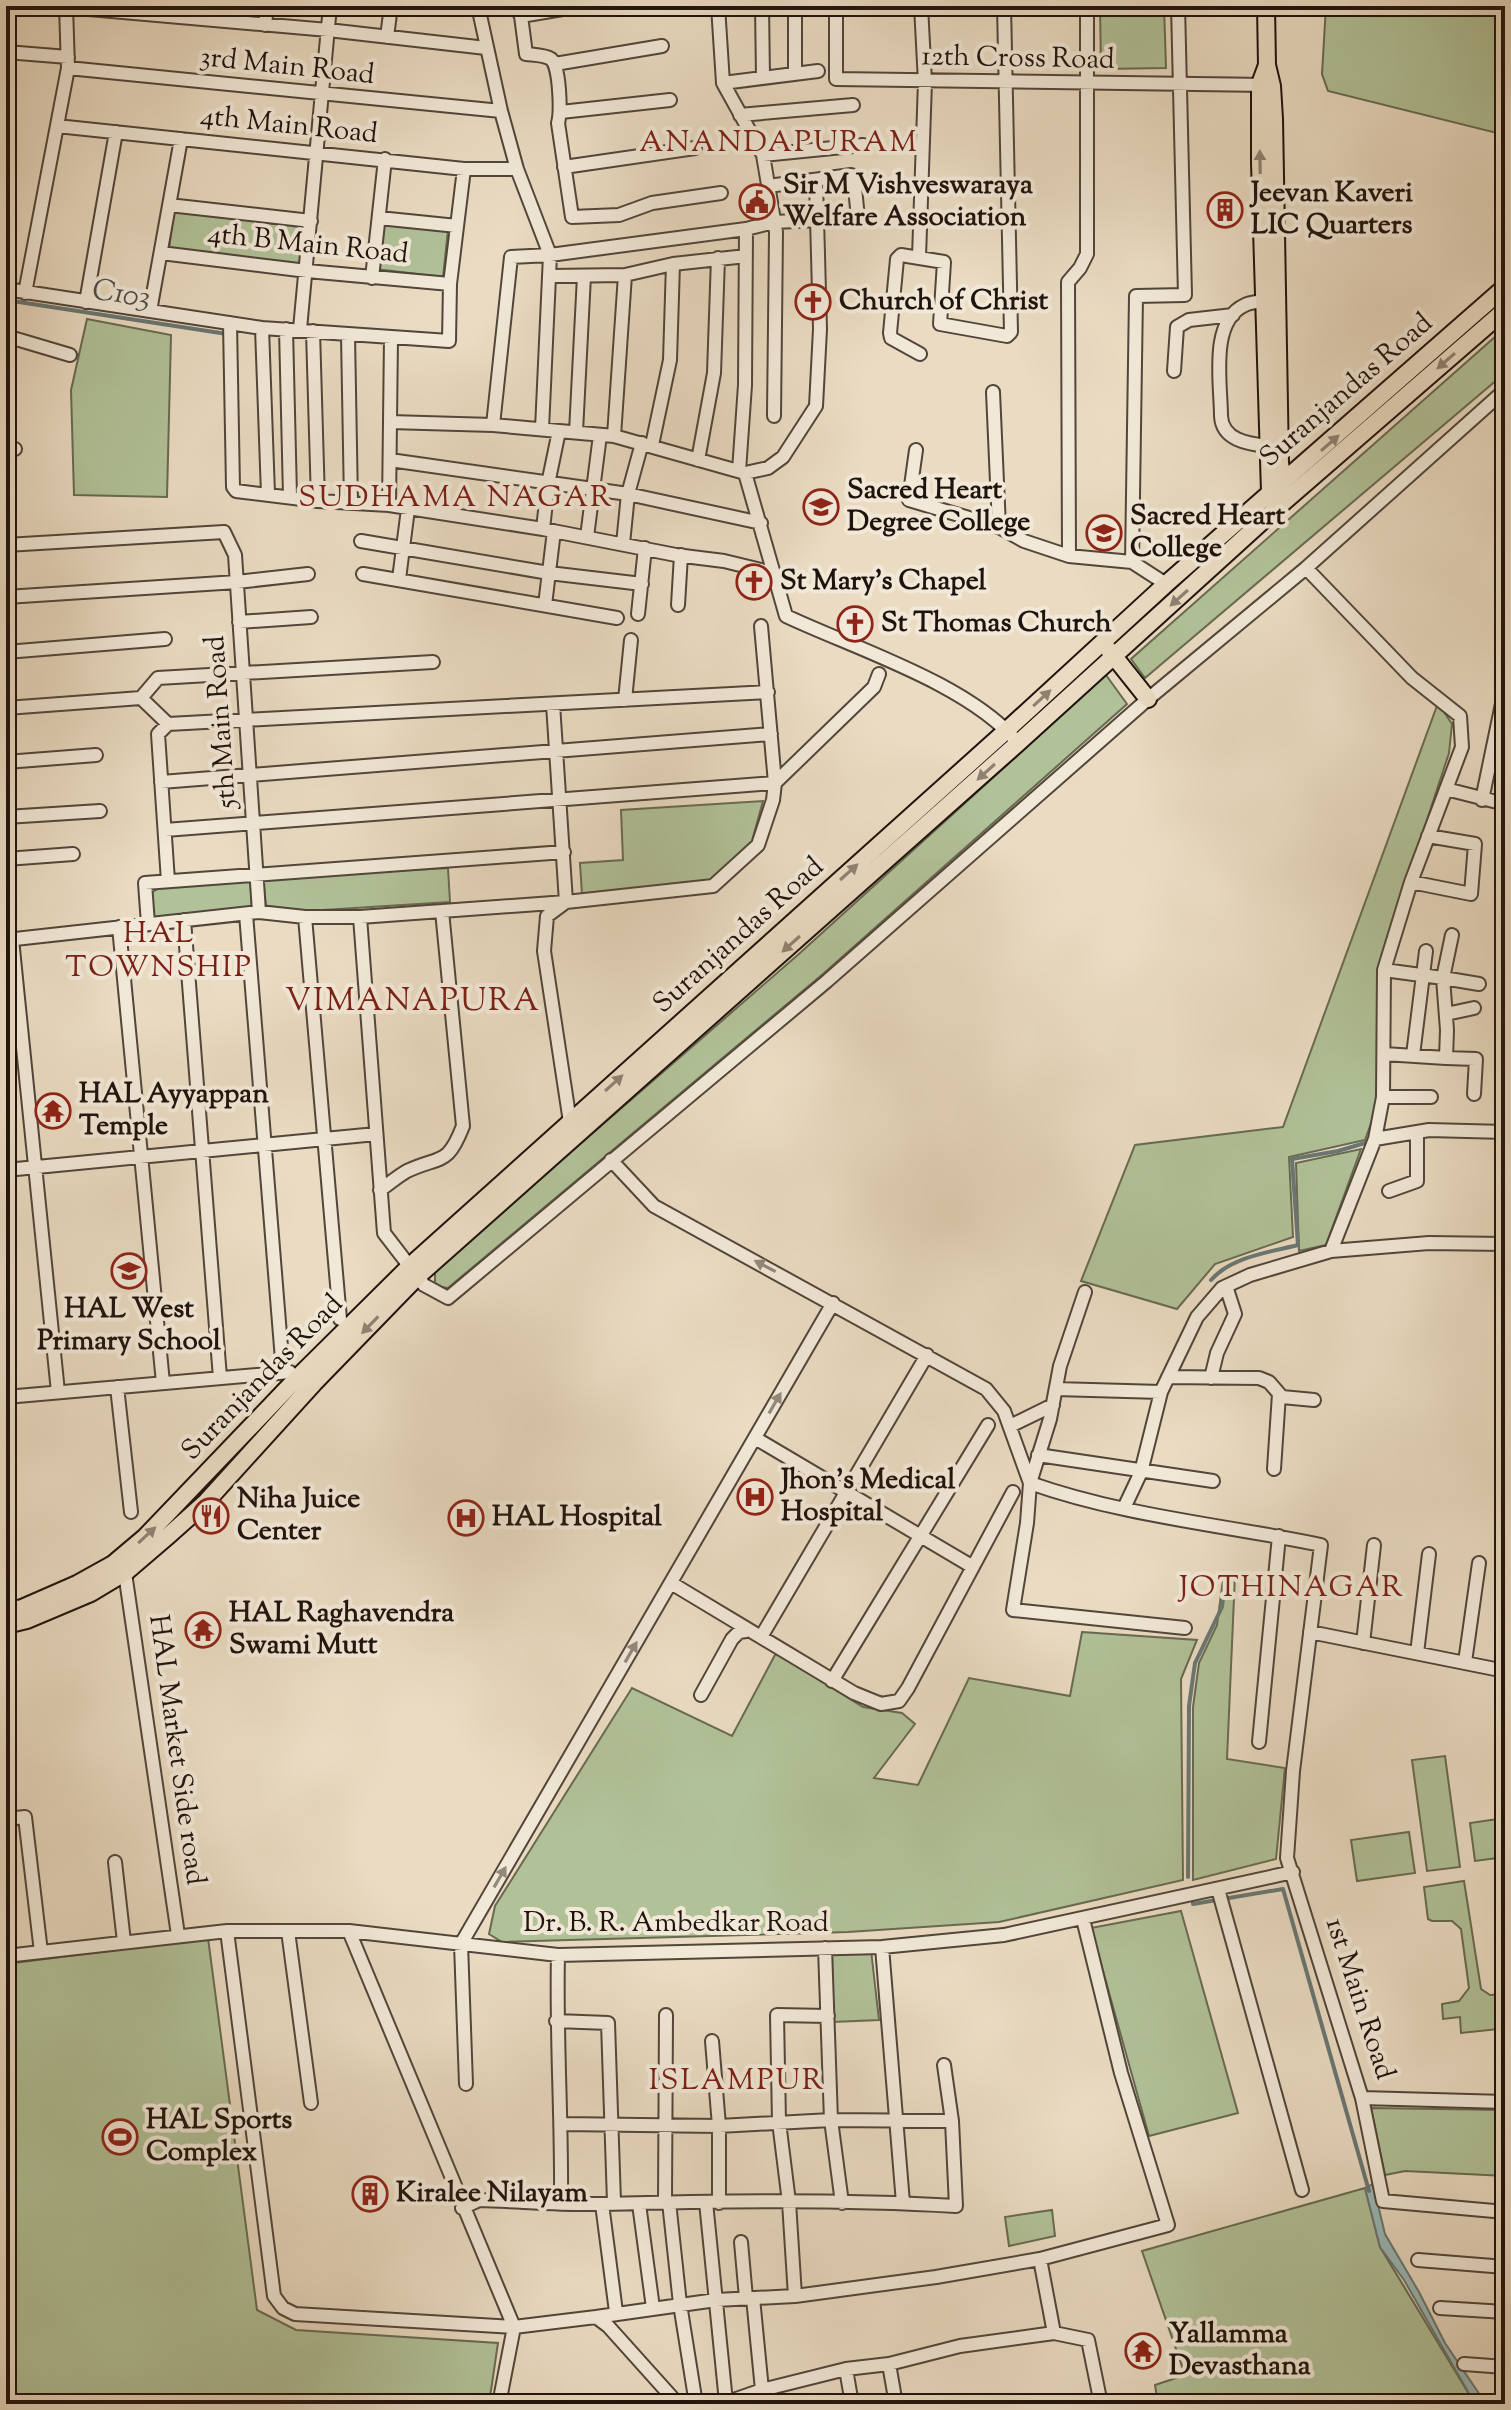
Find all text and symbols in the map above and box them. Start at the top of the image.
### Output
street label: 12th Cross Road [921,37,1115,81]
street label: 3rd Main Road [198,38,376,96]
street label: 4th Main Road [198,97,380,155]
district label: ANANDAPURAM [639,122,919,165]
one-way arrow [1254,149,1267,174]
place label: Sir M Vishveswaraya Welfare Association [783,166,1033,238]
place label: Jeevan Kaveri LIC Quarters [1249,174,1413,246]
public building icon: Sir M Vishveswaraya Welfare Association [738,183,776,221]
building icon: Jeevan Kaveri LIC Quarters [1206,191,1244,229]
street label: 4th B Main Road [206,215,410,275]
water label: C103 [89,269,153,321]
place label: Church of Christ [839,282,1048,322]
church icon: Church of Christ [794,283,832,321]
street label: Suranjandas Road [1252,304,1442,478]
one-way arrow [1436,352,1456,369]
one-way arrow [1320,434,1340,452]
place label: Sacred Heart Degree College [847,471,1030,543]
district label: SUDHAMA NAGAR [298,477,614,520]
school or university icon: Sacred Heart Degree College [802,488,840,526]
place label: Sacred Heart College [1130,497,1285,569]
school or university icon: Sacred Heart College [1085,514,1123,552]
place label: St Mary’s Chapel [780,562,987,602]
church icon: St Mary’s Chapel [735,563,773,601]
one-way arrow [1169,588,1188,606]
place label: St Thomas Church [881,604,1112,644]
church icon: St Thomas Church [836,605,874,643]
street label: 5th Main Road [196,634,248,812]
one-way arrow [1033,689,1052,707]
one-way arrow [976,762,995,780]
street label: Suranjandas Road [645,848,833,1024]
one-way arrow [840,863,859,881]
district label: HAL TOWNSHIP [65,913,253,990]
one-way arrow [782,935,801,953]
district label: VIMANAPURA [285,979,541,1025]
one-way arrow [604,1074,623,1092]
place label: HAL Ayyappan Temple [79,1075,269,1147]
temple icon: HAL Ayyappan Temple [34,1092,72,1130]
school or university icon: HAL West Primary School [110,1252,148,1290]
one-way arrow [753,1259,776,1272]
street label: Suranjandas Road [173,1286,353,1470]
place label: HAL West Primary School [37,1290,221,1362]
one-way arrow [361,1315,380,1334]
one-way arrow [768,1391,782,1414]
place label: Jhon's Medical Hospital [779,1461,955,1533]
hospital icon: Jhon's Medical Hospital [736,1478,774,1516]
place label: Niha Juice Center [237,1480,360,1552]
restaurant icon: Niha Juice Center [192,1497,230,1535]
place label: HAL Hospital [492,1498,662,1538]
hospital icon: HAL Hospital [447,1499,485,1537]
one-way arrow [137,1526,156,1544]
district label: JOTHINAGAR [1177,1567,1405,1610]
place label: HAL Raghavendra Swami Mutt [229,1594,454,1666]
temple icon: HAL Raghavendra Swami Mutt [184,1611,222,1649]
street label: HAL Market Side road [137,1612,215,1888]
one-way arrow [624,1641,638,1663]
one-way arrow [493,1865,507,1888]
street label: Dr. B. R. Ambedkar Road [523,1904,829,1944]
street label: 1st Main Road [1314,1913,1404,2085]
district label: ISLAMPUR [649,2060,825,2103]
place label: HAL Sports Complex [146,2101,292,2173]
sports icon: HAL Sports Complex [101,2118,139,2156]
place label: Kiralee Nilayam [396,2174,588,2214]
building icon: Kiralee Nilayam [351,2175,389,2213]
place label: Yallamma Devasthana [1169,2315,1311,2387]
temple icon: Yallamma Devasthana [1124,2332,1162,2370]

